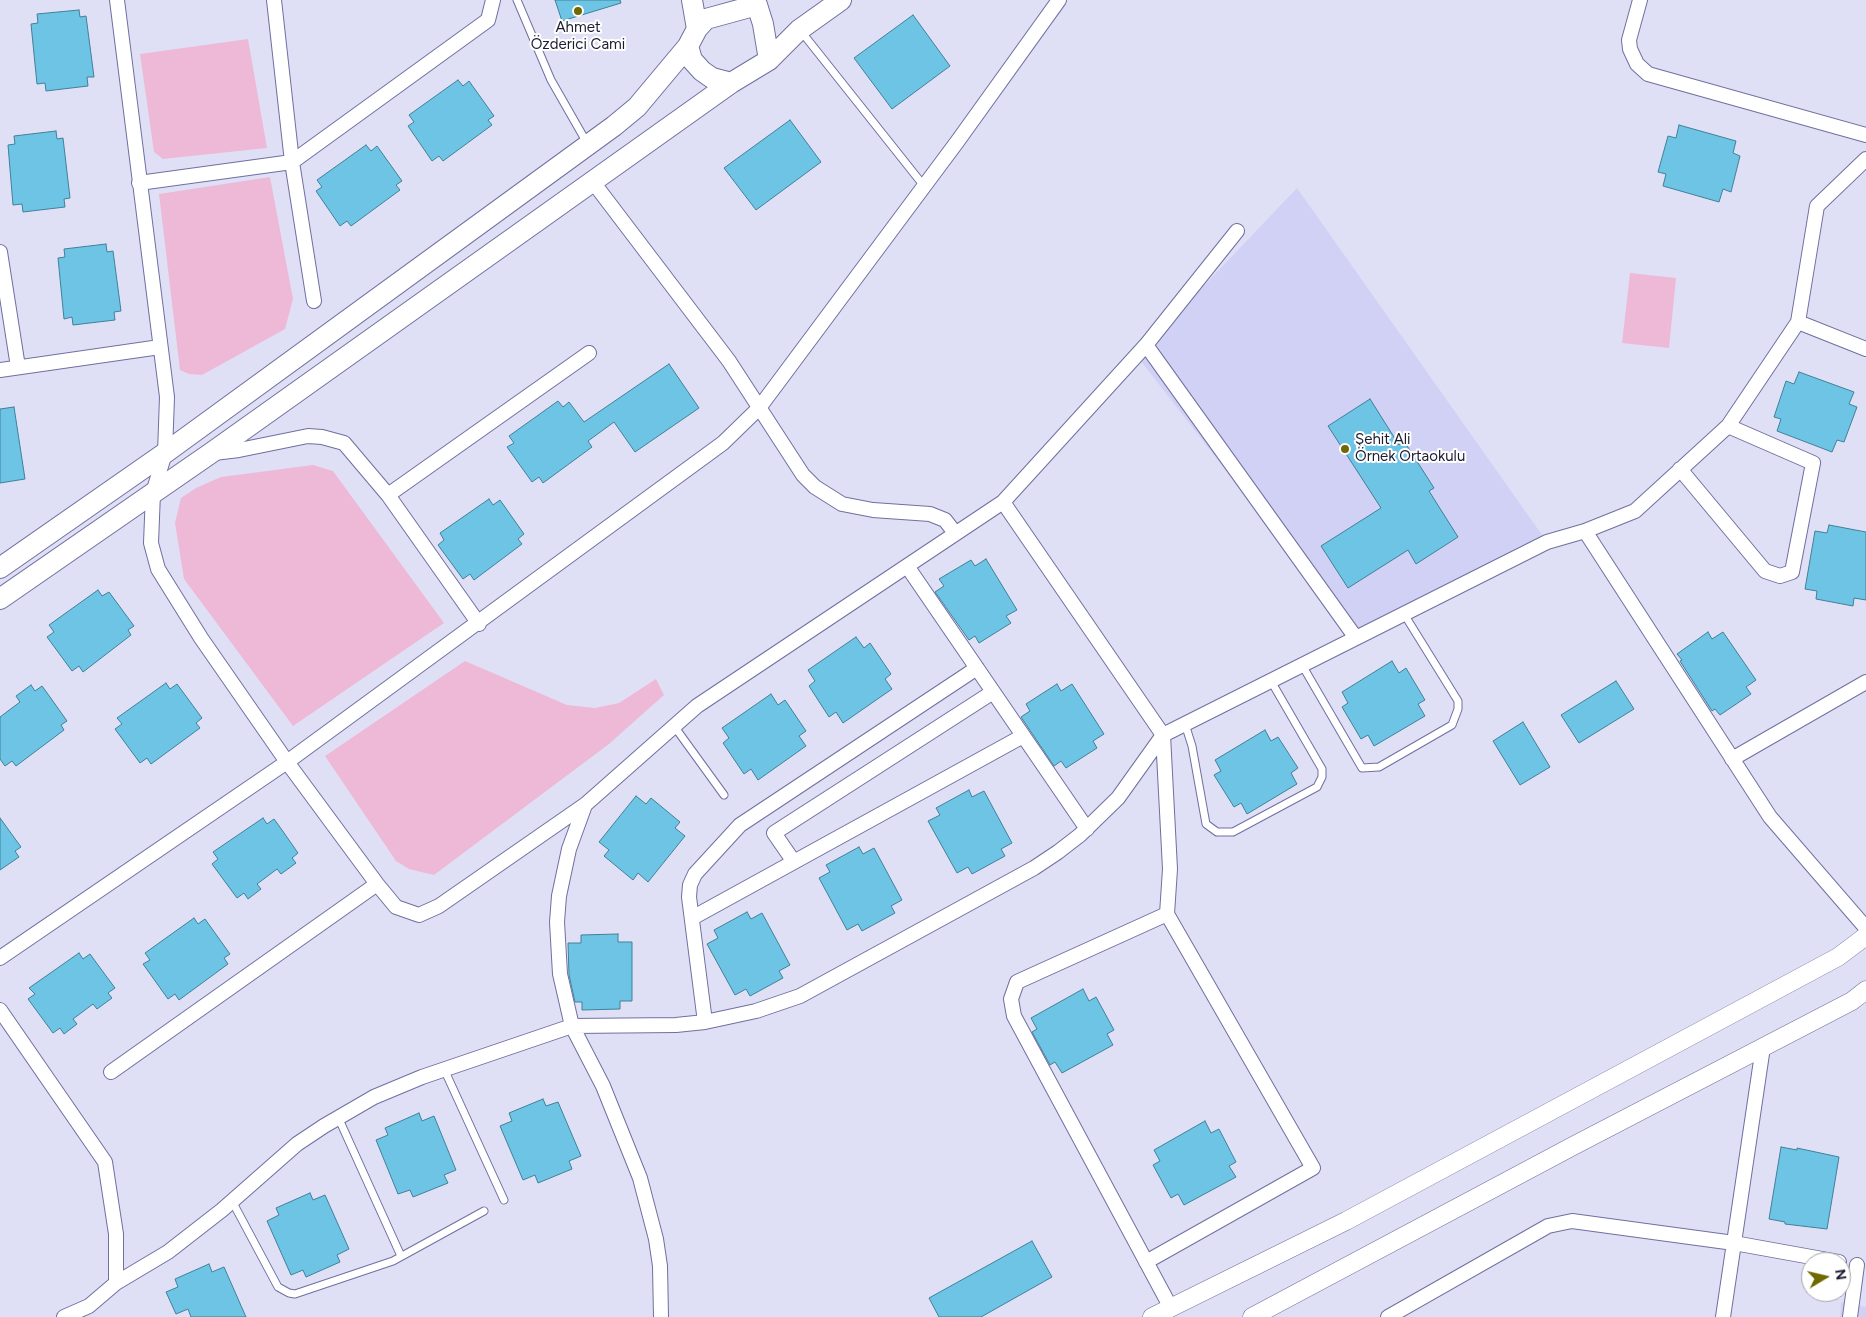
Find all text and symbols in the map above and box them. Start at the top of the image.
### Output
marker: Ahmet Özderici Cami [572,5,584,17]
place label: Ahmet Özderici Cami [531,19,625,54]
place label: Şehit Ali Örnek Ortaokulu [1355,431,1465,466]
marker: Şehit Ali Örnek Ortaokulu [1339,443,1351,455]
north arrow [1801,1252,1851,1302]
text: N [1831,1268,1850,1281]

